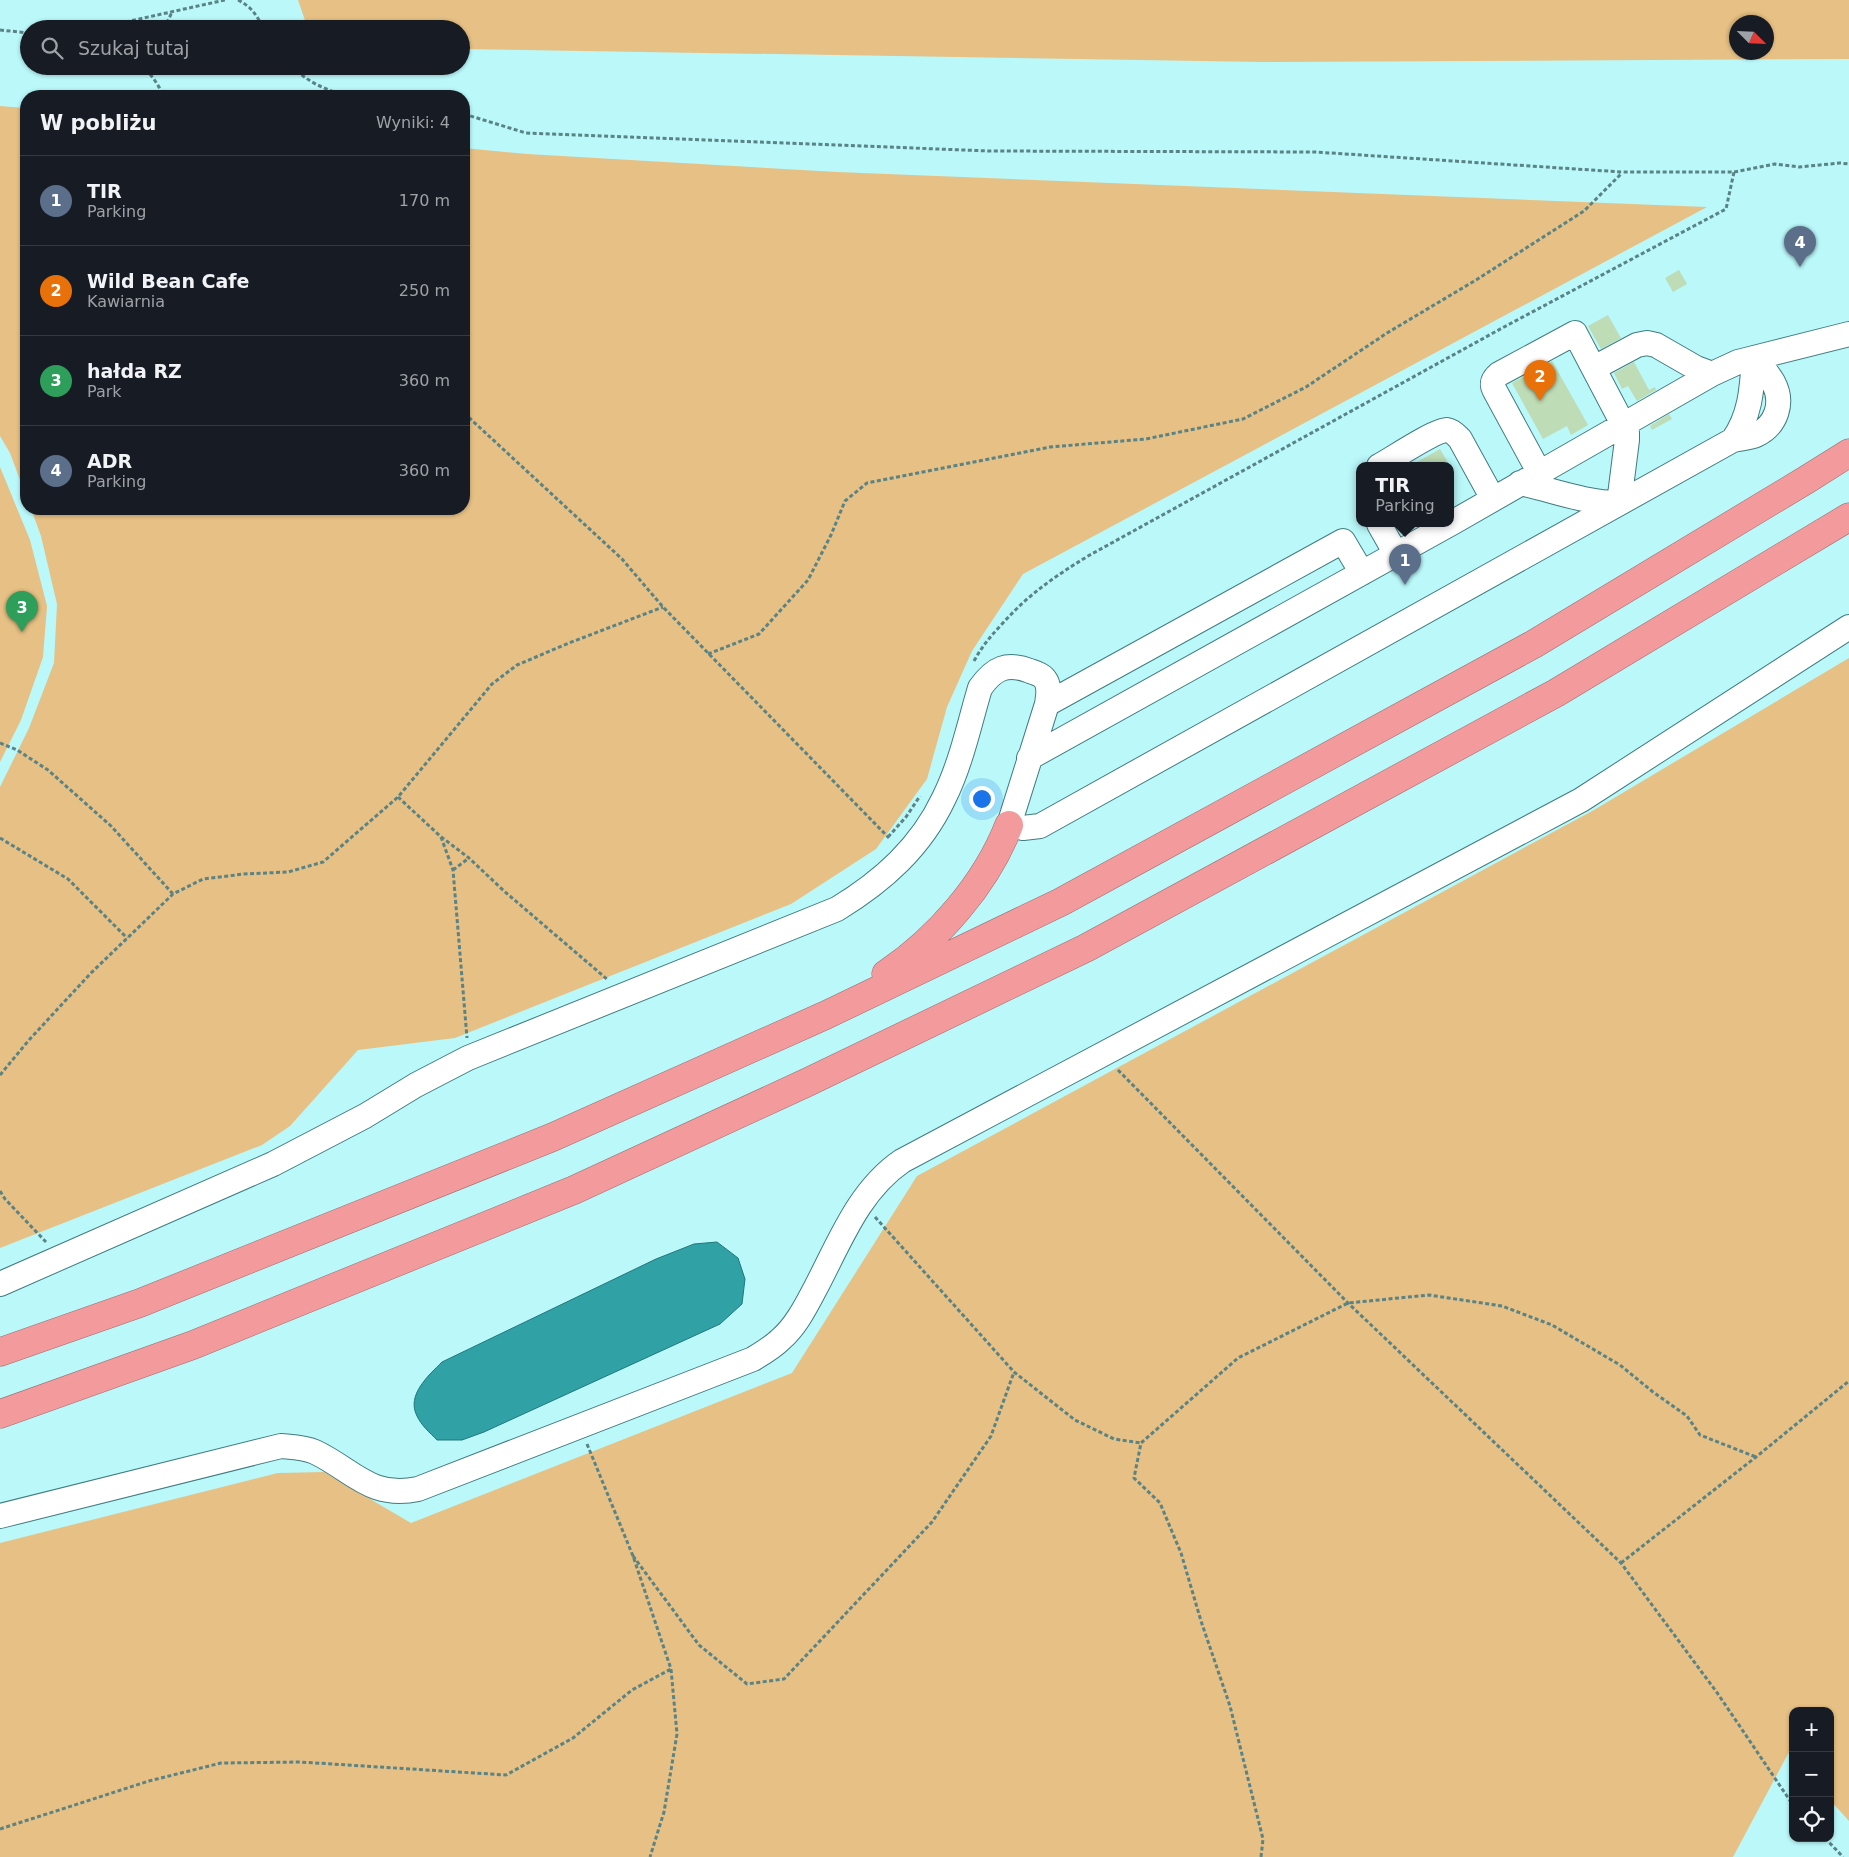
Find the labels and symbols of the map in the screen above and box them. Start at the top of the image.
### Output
north arrow [1729,15,1774,60]
pin: 4 [1784,226,1816,267]
pin: 2 [1524,360,1556,401]
pin: 1 [1389,544,1421,585]
pin: 3 [6,591,38,632]
your location [969,786,995,812]

